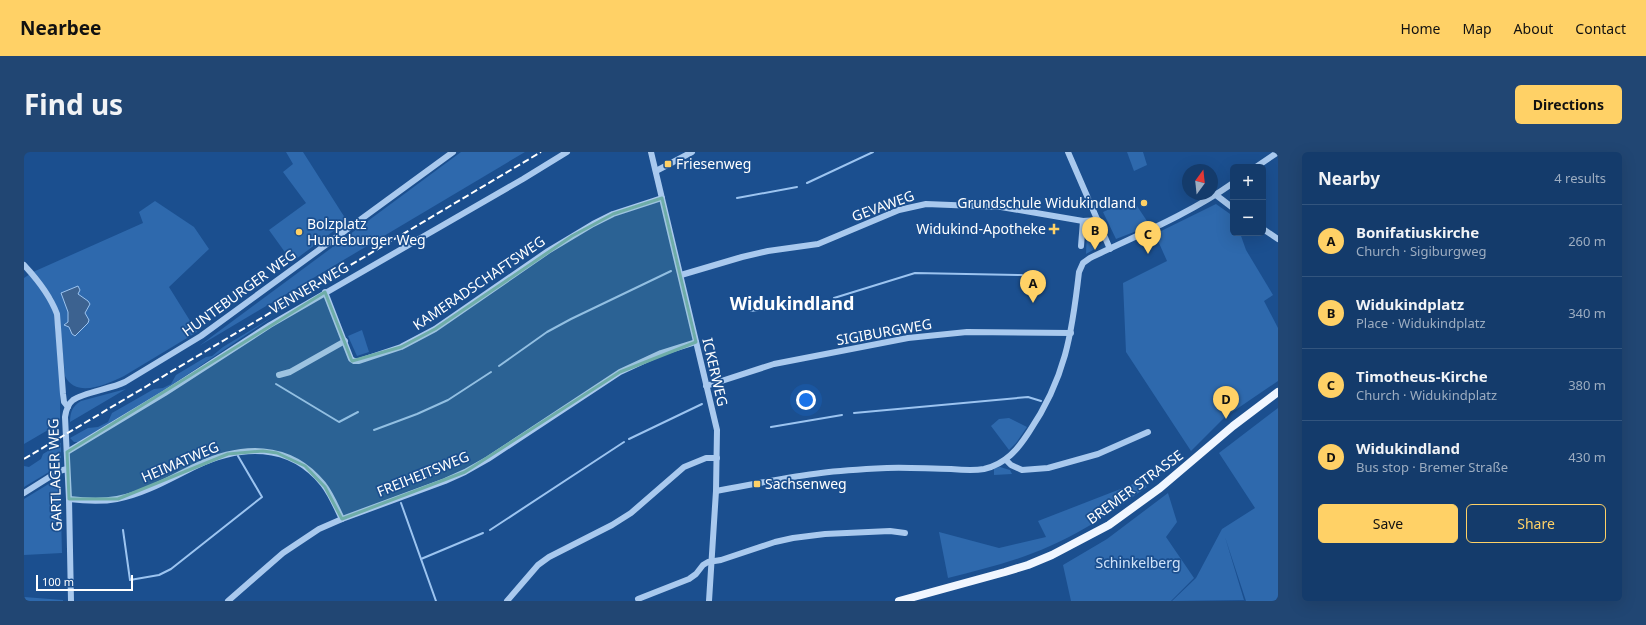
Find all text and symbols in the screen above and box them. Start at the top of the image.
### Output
text: Nearbee [20,15,101,41]
text: Home [1401,19,1440,38]
text: Map [1462,19,1492,38]
text: About [1514,19,1553,38]
text: Contact [1575,19,1626,38]
text: Find us [24,85,123,123]
button: Directions [1515,85,1622,124]
place label: Friesenweg [676,154,751,173]
marker: Friesenweg [663,159,673,169]
north arrow [1182,164,1218,200]
map controls [1230,164,1266,236]
button: + [1230,164,1266,200]
text: Nearby [1318,167,1380,190]
text: 4 results [1554,169,1606,187]
street label: GEVAWEG [849,185,917,226]
place label: Grundschule Widukindland [957,193,1136,212]
marker: Grundschule Widukindland [1139,198,1149,208]
button: − [1230,200,1266,236]
place label: Bolzplatz Hunteburger Weg [307,214,426,249]
pin: B [1082,217,1108,250]
place label: Widukind-Apotheke [916,219,1046,238]
pin: C [1135,221,1161,254]
text: Bonifatiuskirche [1356,222,1479,242]
marker: Widukind-Apotheke [1049,224,1059,234]
marker: Bolzplatz Hunteburger Weg [294,227,304,237]
street label: KAMERADSCHAFTSWEG [409,231,549,334]
text: A [1327,232,1336,250]
text: 260 m [1568,232,1606,250]
text: Church · Sigiburgweg [1356,242,1487,260]
street label: HUNTEBURGER WEG [178,245,299,340]
street label: VENNER WEG [266,257,352,318]
pin: A [1020,270,1046,303]
district label: Widukindland [730,291,854,315]
text: Widukindplatz [1356,294,1464,314]
text: B [1327,304,1335,322]
text: 340 m [1568,304,1606,322]
street label: SIGIBURGWEG [835,314,933,349]
text: Place · Widukindplatz [1356,314,1486,332]
street label: ICKERWEG [698,336,733,408]
text: Timotheus-Kirche [1356,366,1488,386]
text: C [1327,376,1335,394]
text: 380 m [1568,376,1606,394]
pin: D [1213,386,1239,419]
text: Church · Widukindplatz [1356,386,1497,404]
your location [796,390,816,410]
street label: GARTLAGER WEG [43,418,66,532]
street label: HEIMATWEG [138,437,221,486]
text: Widukindland [1356,438,1460,458]
street label: BREMER STRASSE [1083,445,1187,528]
street label: FREIHEITSWEG [374,446,472,501]
text: D [1326,448,1336,466]
text: 430 m [1568,448,1606,466]
text: Bus stop · Bremer Straße [1356,458,1508,476]
place label: Sachsenweg [765,474,847,493]
marker: Sachsenweg [752,479,762,489]
button: Save [1318,504,1458,543]
button: Share [1466,504,1606,543]
park label: Schinkelberg [1095,553,1181,572]
scale bar [36,573,133,592]
text: 100 m [42,574,74,589]

